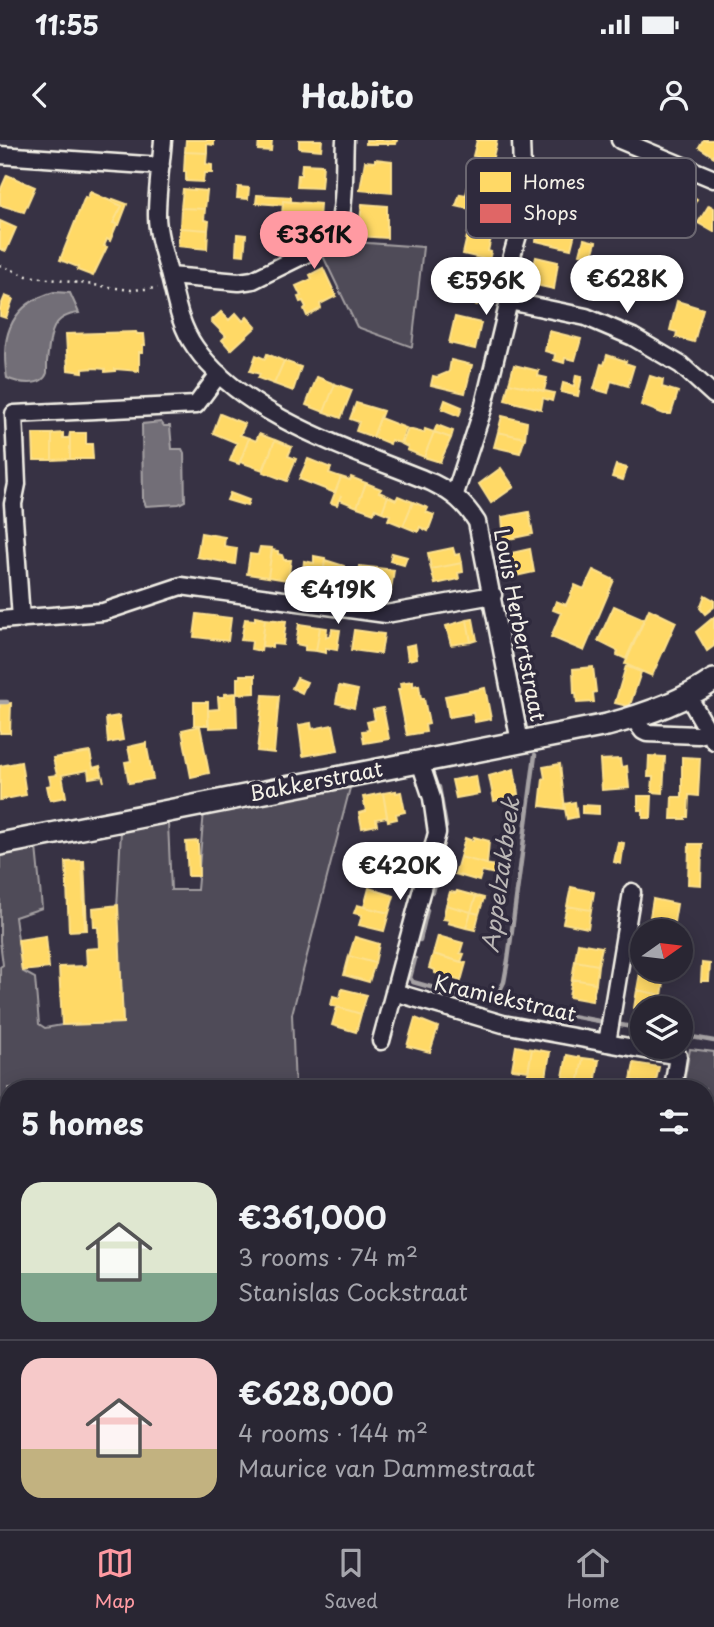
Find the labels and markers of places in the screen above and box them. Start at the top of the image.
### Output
pin: €361K [265,212,363,271]
pin: €628K [578,256,676,315]
pin: €596K [437,258,535,317]
pin: €419K [289,566,387,626]
pin: €420K [351,842,449,902]

